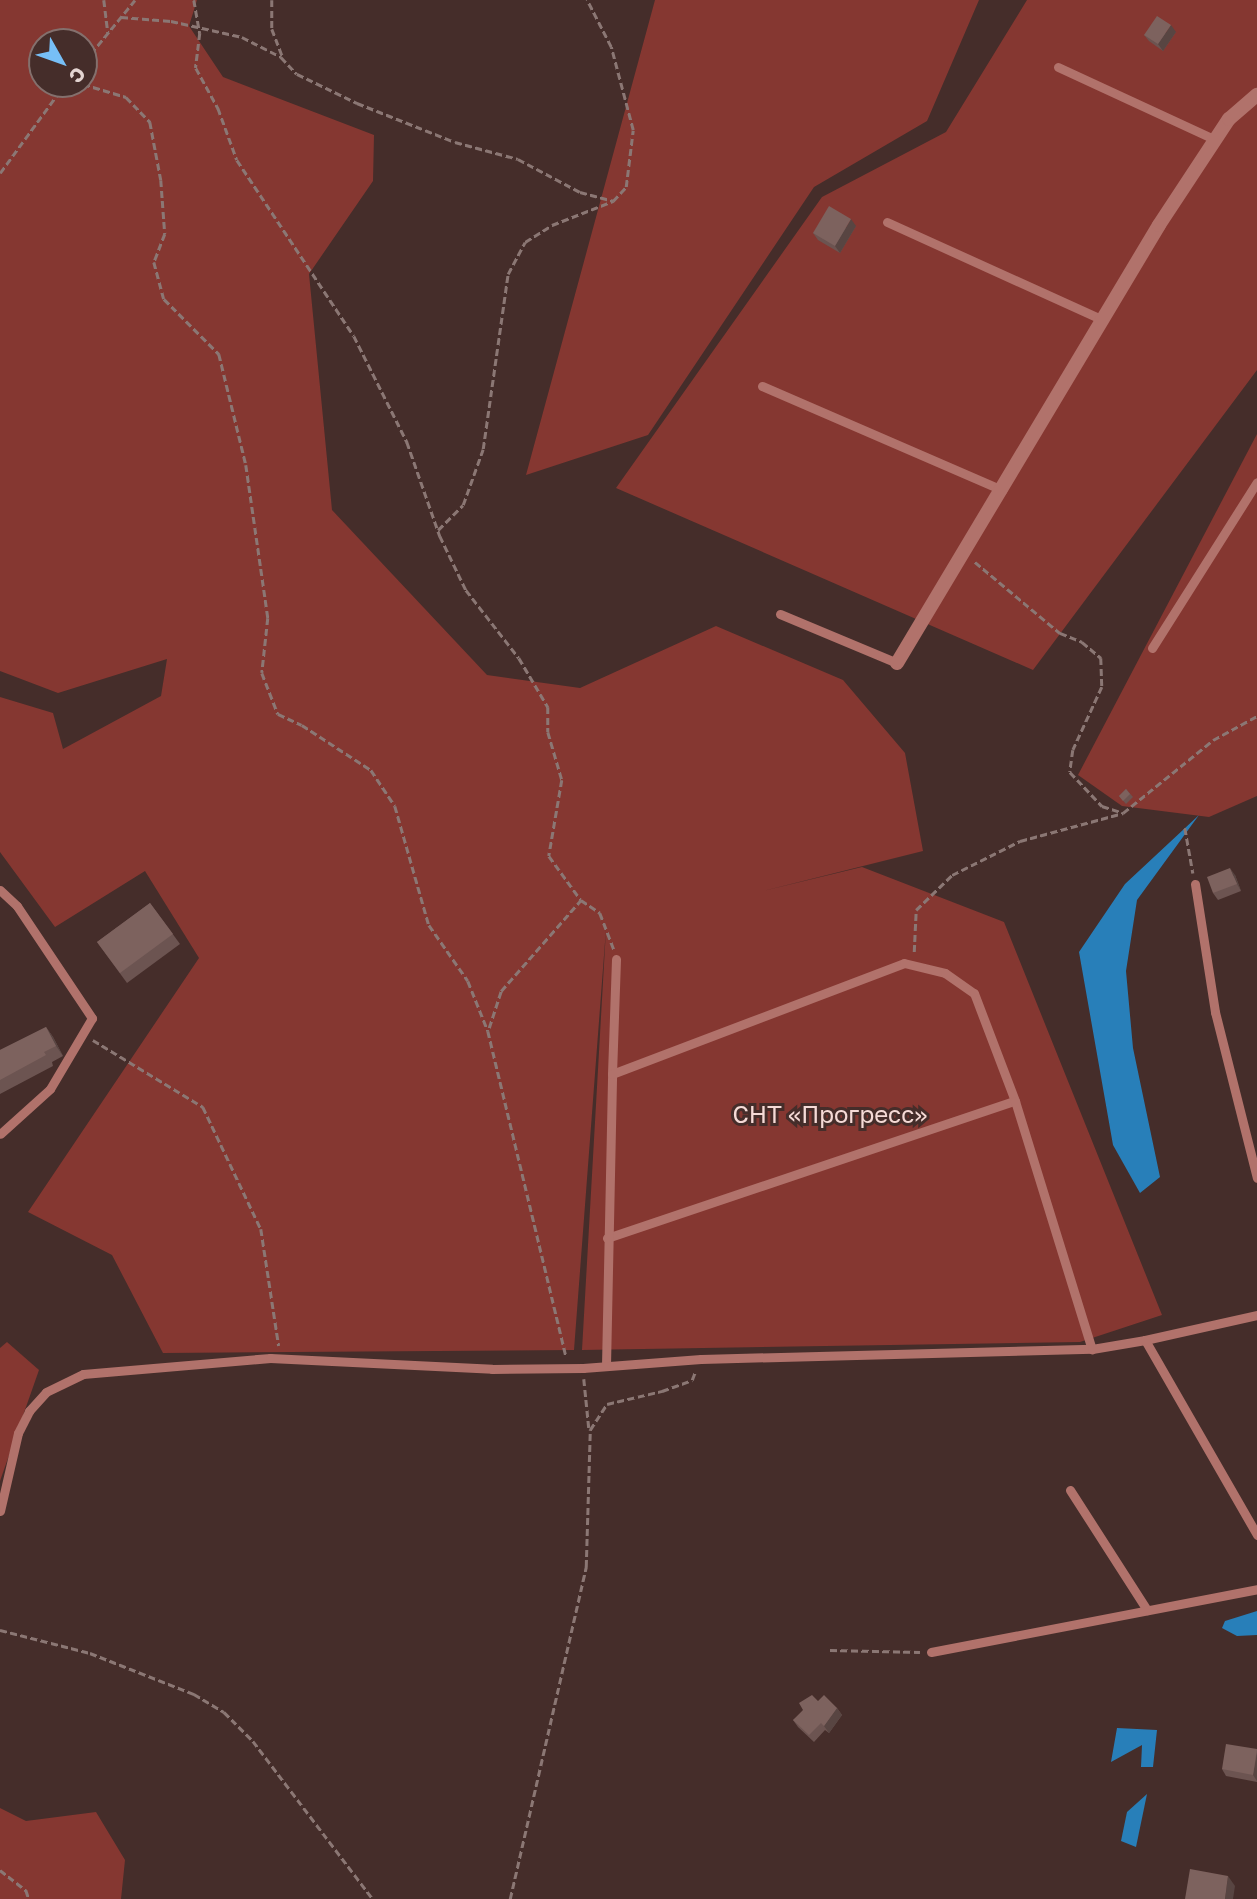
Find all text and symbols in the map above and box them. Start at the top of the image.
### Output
north arrow [28,28,98,98]
text: С [65,63,91,88]
park label: СНТ «Прогресс» [733,1100,927,1128]

